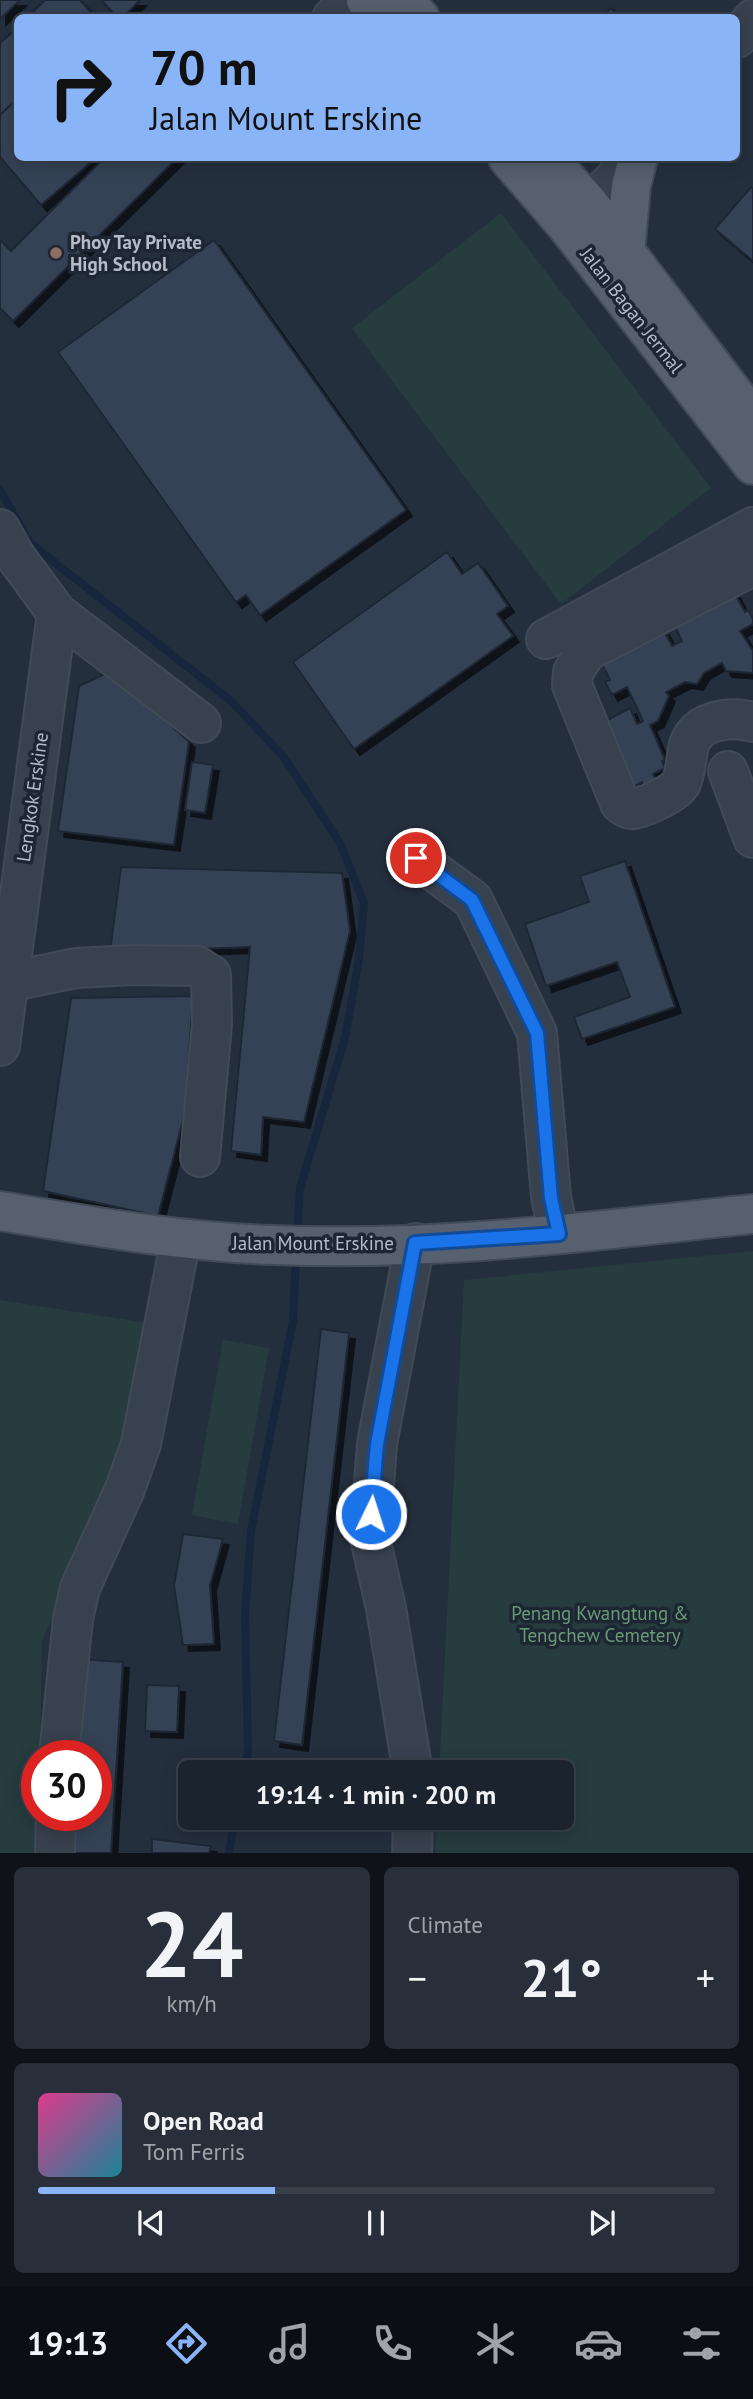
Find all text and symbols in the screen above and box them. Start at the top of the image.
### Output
text: 70 m [150,35,257,99]
icon: right [35,42,126,133]
text: Jalan Mount Erskine [150,97,422,139]
place label: Phoy Tay Private High School [70,230,202,276]
street label: Jalan Bagan Jermal [575,242,689,378]
marker: Phoy Tay Private High School [48,245,64,261]
street label: Lengkok Erskine [11,731,53,863]
pin [386,828,446,888]
icon: arrive [397,839,435,877]
street label: Jalan Mount Erskine [231,1231,394,1255]
position arrow [334,1477,408,1551]
park label: Penang Kwangtung & Tengchew Cemetery [511,1601,689,1647]
speed limit sign: 30 [21,1740,112,1831]
text: 19:14 · 1 min · 200 m [256,1778,496,1811]
text: 24 [140,1884,243,2002]
text: Climate [408,1910,483,1939]
text: 21° [520,1944,602,2011]
text: − [408,1953,427,2002]
text: + [696,1953,715,2002]
text: km/h [167,1989,217,2018]
text: Open Road [143,2104,264,2137]
text: Tom Ferris [143,2137,245,2166]
icon: previous [132,2204,170,2242]
icon: pause [357,2204,395,2242]
icon: next [583,2204,621,2242]
icon: directions [162,2319,211,2368]
icon: music [265,2319,314,2368]
icon: phone [368,2319,417,2368]
icon: climate [471,2319,520,2368]
icon: car [574,2319,623,2368]
icon: filters [677,2319,726,2368]
text: 19:13 [27,2322,108,2364]

